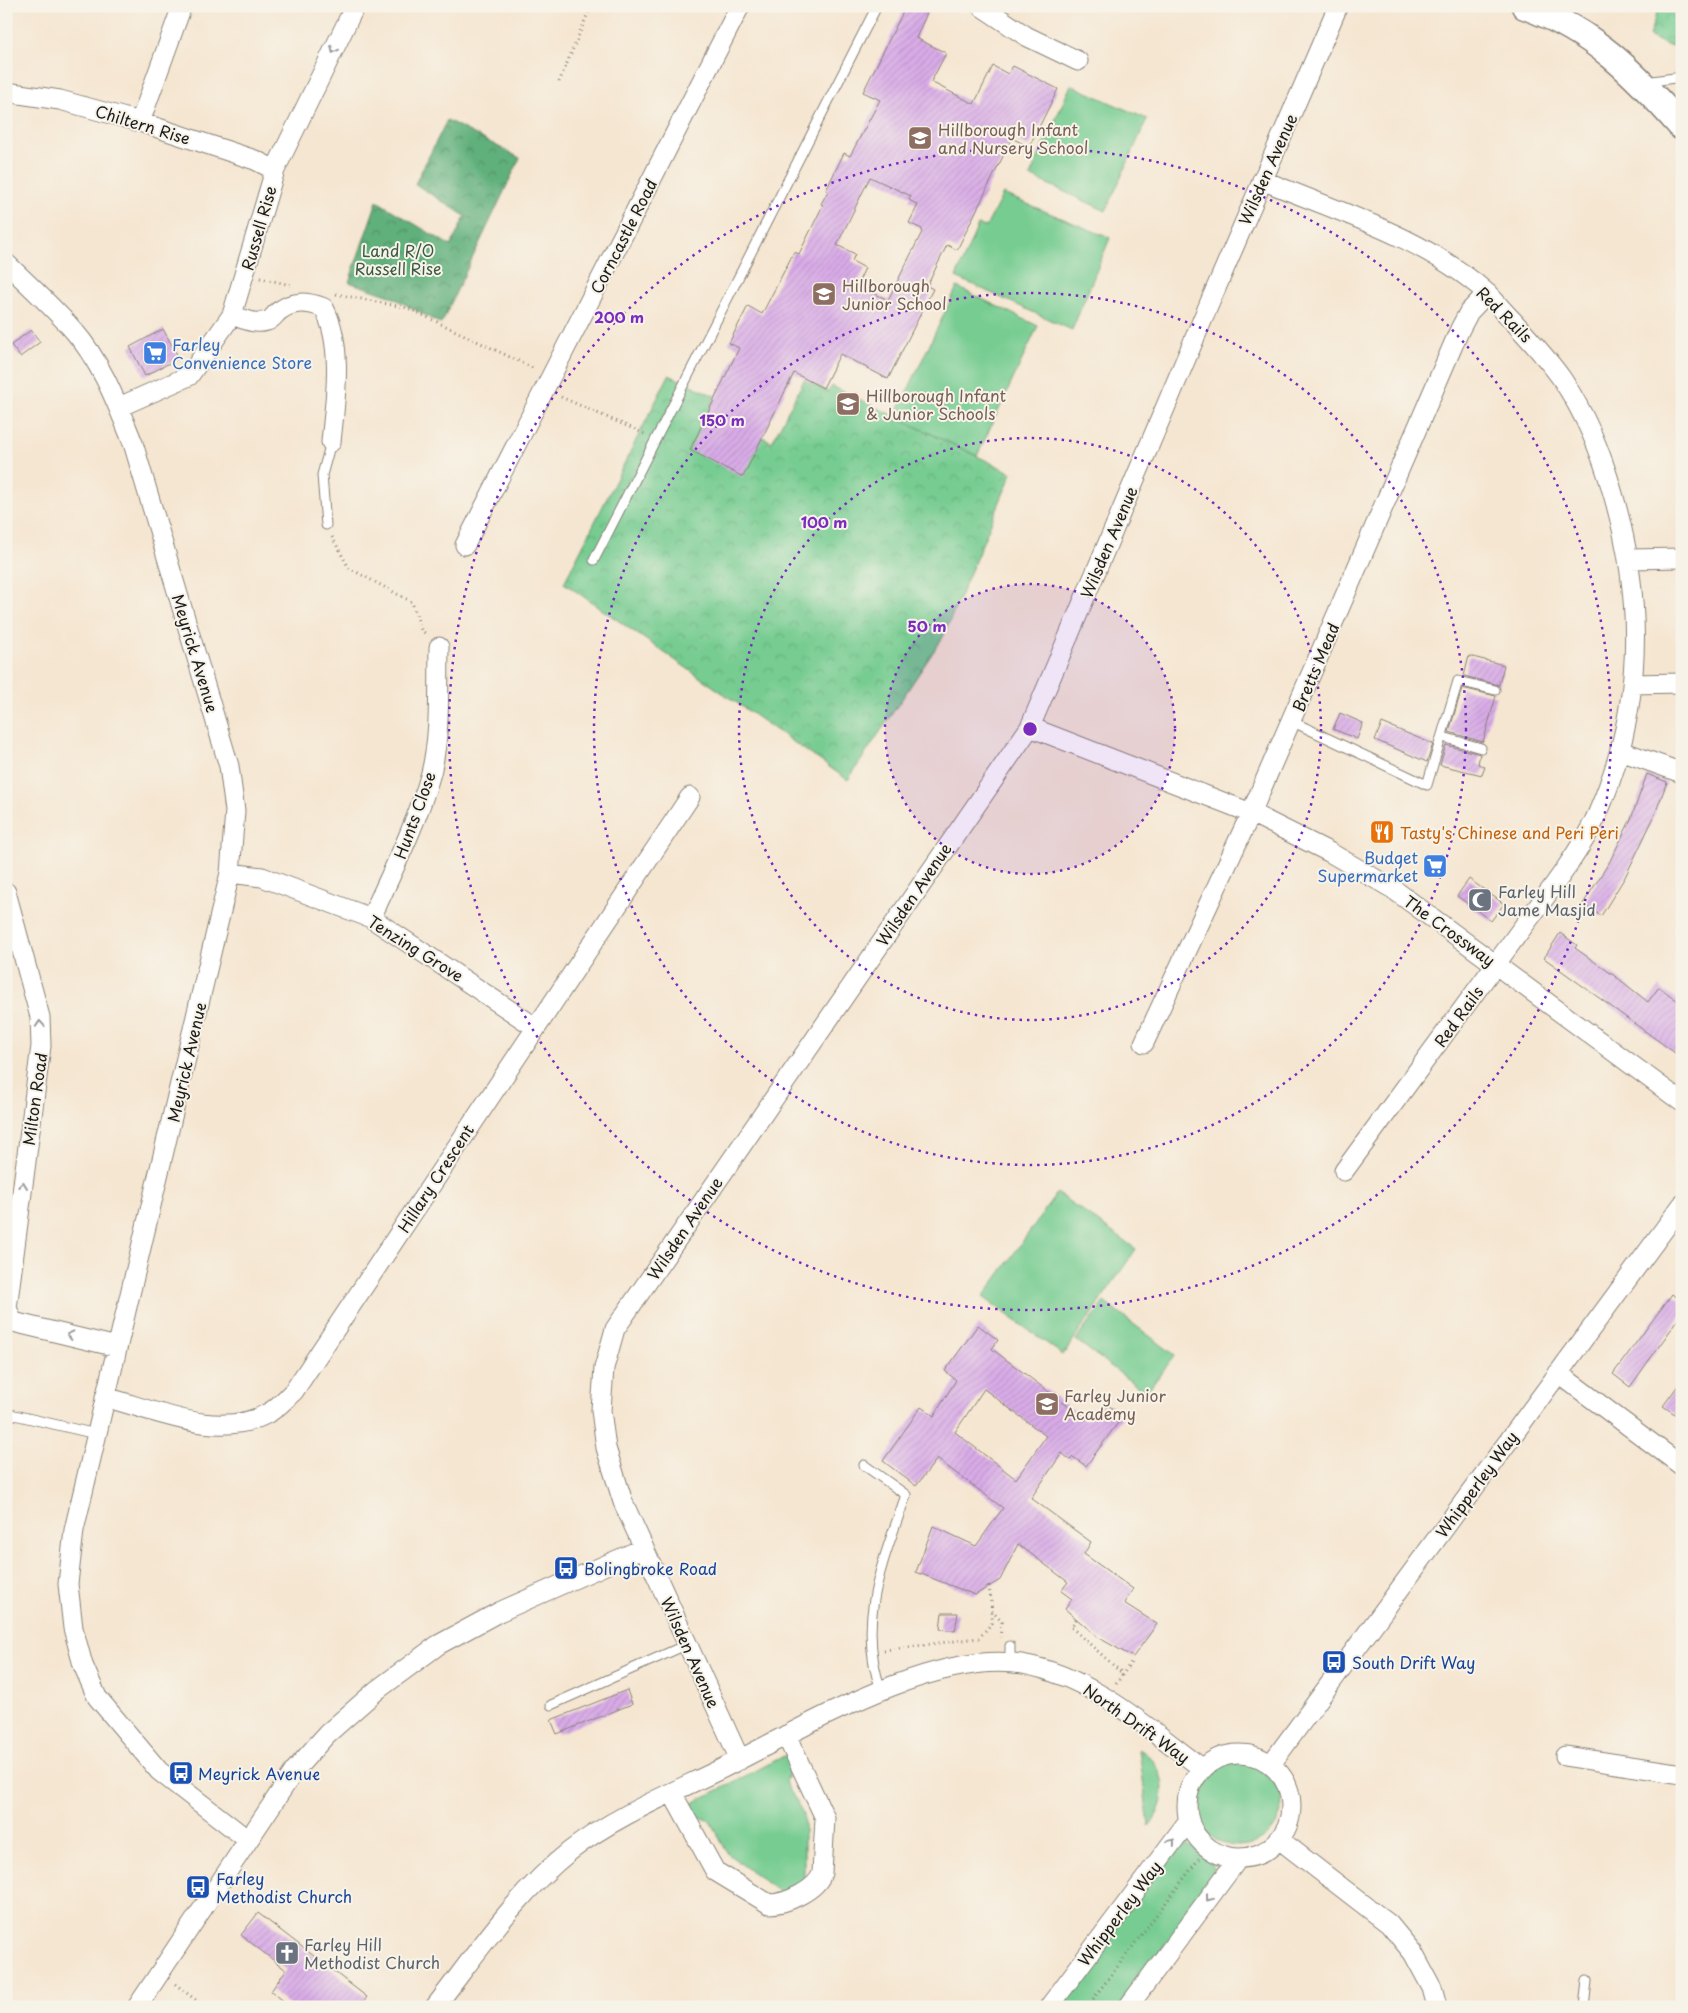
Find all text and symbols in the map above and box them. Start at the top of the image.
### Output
one-way arrow [329,45,340,54]
street label: Chiltern Rise [92,98,194,150]
street label: Wilsden Avenue [1232,109,1302,229]
place label: Hillborough Infant and Nursery School [938,117,1088,159]
school or university icon: Hillborough Infant and Nursery School [907,125,933,151]
street label: Corncastle Road [584,174,662,298]
street label: Russell Rise [234,183,282,273]
park label: Land R/O Russell Rise [354,238,442,280]
place label: Hillborough Junior School [842,273,947,315]
school or university icon: Hillborough Junior School [811,281,837,307]
street label: Red Rails [1472,281,1538,347]
text: 200 m [594,305,644,328]
place label: Farley Convenience Store [172,332,312,374]
supermarket icon: Farley Convenience Store [142,340,168,366]
place label: Hillborough Infant & Junior Schools [866,383,1007,425]
school or university icon: Hillborough Infant & Junior Schools [835,391,861,417]
text: 150 m [699,408,745,431]
street label: Wilsden Avenue [1074,482,1143,602]
text: 100 m [801,510,847,533]
street label: Meyrick Avenue [167,591,225,715]
text: 50 m [908,614,946,637]
street label: Bretts Mead [1285,619,1345,715]
centre of rings [1021,720,1039,738]
street label: Hunts Close [387,768,441,862]
restaurant icon: Tasty's Chinese and Peri Peri [1369,819,1395,845]
place label: Tasty's Chinese and Peri Peri [1400,820,1619,844]
street label: Wilsden Avenue [870,837,957,950]
place label: Budget Supermarket [1318,845,1418,887]
supermarket icon: Budget Supermarket [1422,853,1448,879]
place label: Farley Hill Jame Masjid [1498,879,1596,921]
mosque icon: Farley Hill Jame Masjid [1467,887,1493,913]
street label: The Crossway [1399,889,1501,971]
street label: Tenzing Grove [363,909,469,987]
street label: Red Rails [1428,980,1488,1052]
street label: Meyrick Avenue [161,1000,211,1124]
one-way arrow [35,1019,46,1027]
street label: Milton Road [16,1051,52,1147]
street label: Hillary Crescent [391,1119,479,1237]
street label: Wilsden Avenue [641,1171,728,1284]
one-way arrow [17,1181,28,1189]
one-way arrow [65,1330,74,1341]
place label: Farley Junior Academy [1064,1383,1166,1425]
school or university icon: Farley Junior Academy [1034,1391,1060,1417]
street label: Whipperley Way [1429,1426,1523,1542]
bus stop icon: Bolingbroke Road [553,1555,579,1581]
place label: Bolingbroke Road [584,1556,717,1580]
street label: Wilsden Avenue [656,1592,726,1712]
bus stop icon: South Drift Way [1321,1649,1347,1675]
place label: South Drift Way [1352,1650,1476,1674]
street label: North Drift Way [1079,1677,1195,1769]
bus stop icon: Meyrick Avenue [168,1760,194,1786]
place label: Meyrick Avenue [198,1761,320,1785]
one-way arrow [1166,1838,1175,1848]
street label: Whipperley Way [1071,1855,1167,1971]
place label: Farley Methodist Church [216,1866,352,1908]
bus stop icon: Farley Methodist Church [185,1874,211,1900]
one-way arrow [1206,1892,1215,1902]
place label: Farley Hill Methodist Church [304,1932,440,1974]
church icon: Farley Hill Methodist Church [274,1940,300,1966]

